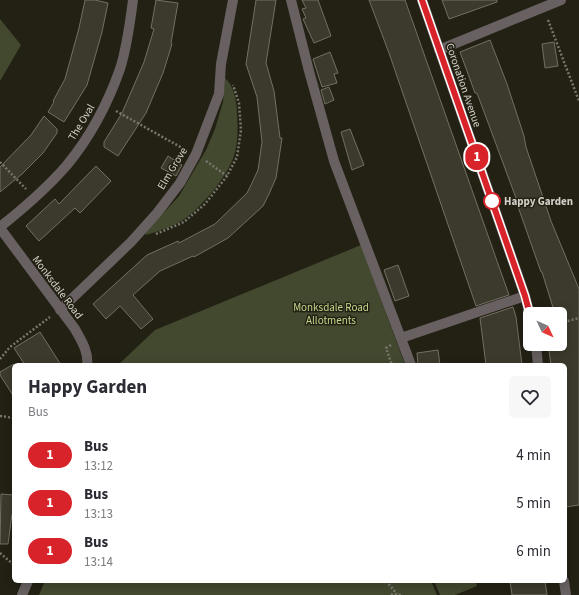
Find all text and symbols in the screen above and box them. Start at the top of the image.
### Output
street label: Coronation Avenue [442,41,485,130]
street label: The Oval [65,101,98,143]
street label: Elm Grove [154,144,191,192]
line badge: 1 [464,144,490,170]
text: 1 [473,147,481,167]
marker: Happy Garden [483,192,501,210]
place label: Happy Garden [504,194,573,209]
street label: Monksdale Road [29,253,86,322]
park label: Monksdale Road Allotments [293,300,369,328]
north arrow [523,307,567,351]
map controls [523,307,567,351]
text: Happy Garden [28,374,147,401]
button: heart [509,376,551,418]
text: Bus [28,403,48,421]
text: Bus [84,436,108,457]
text: 1 [46,445,54,465]
text: 4 min [516,445,551,466]
text: 13:12 [84,457,113,475]
text: Bus [84,484,108,505]
text: 1 [46,493,54,513]
text: 5 min [516,493,551,514]
text: 13:13 [84,505,113,523]
text: Bus [84,532,108,553]
text: 1 [46,541,54,561]
text: 6 min [516,541,551,562]
text: 13:14 [84,553,113,571]

